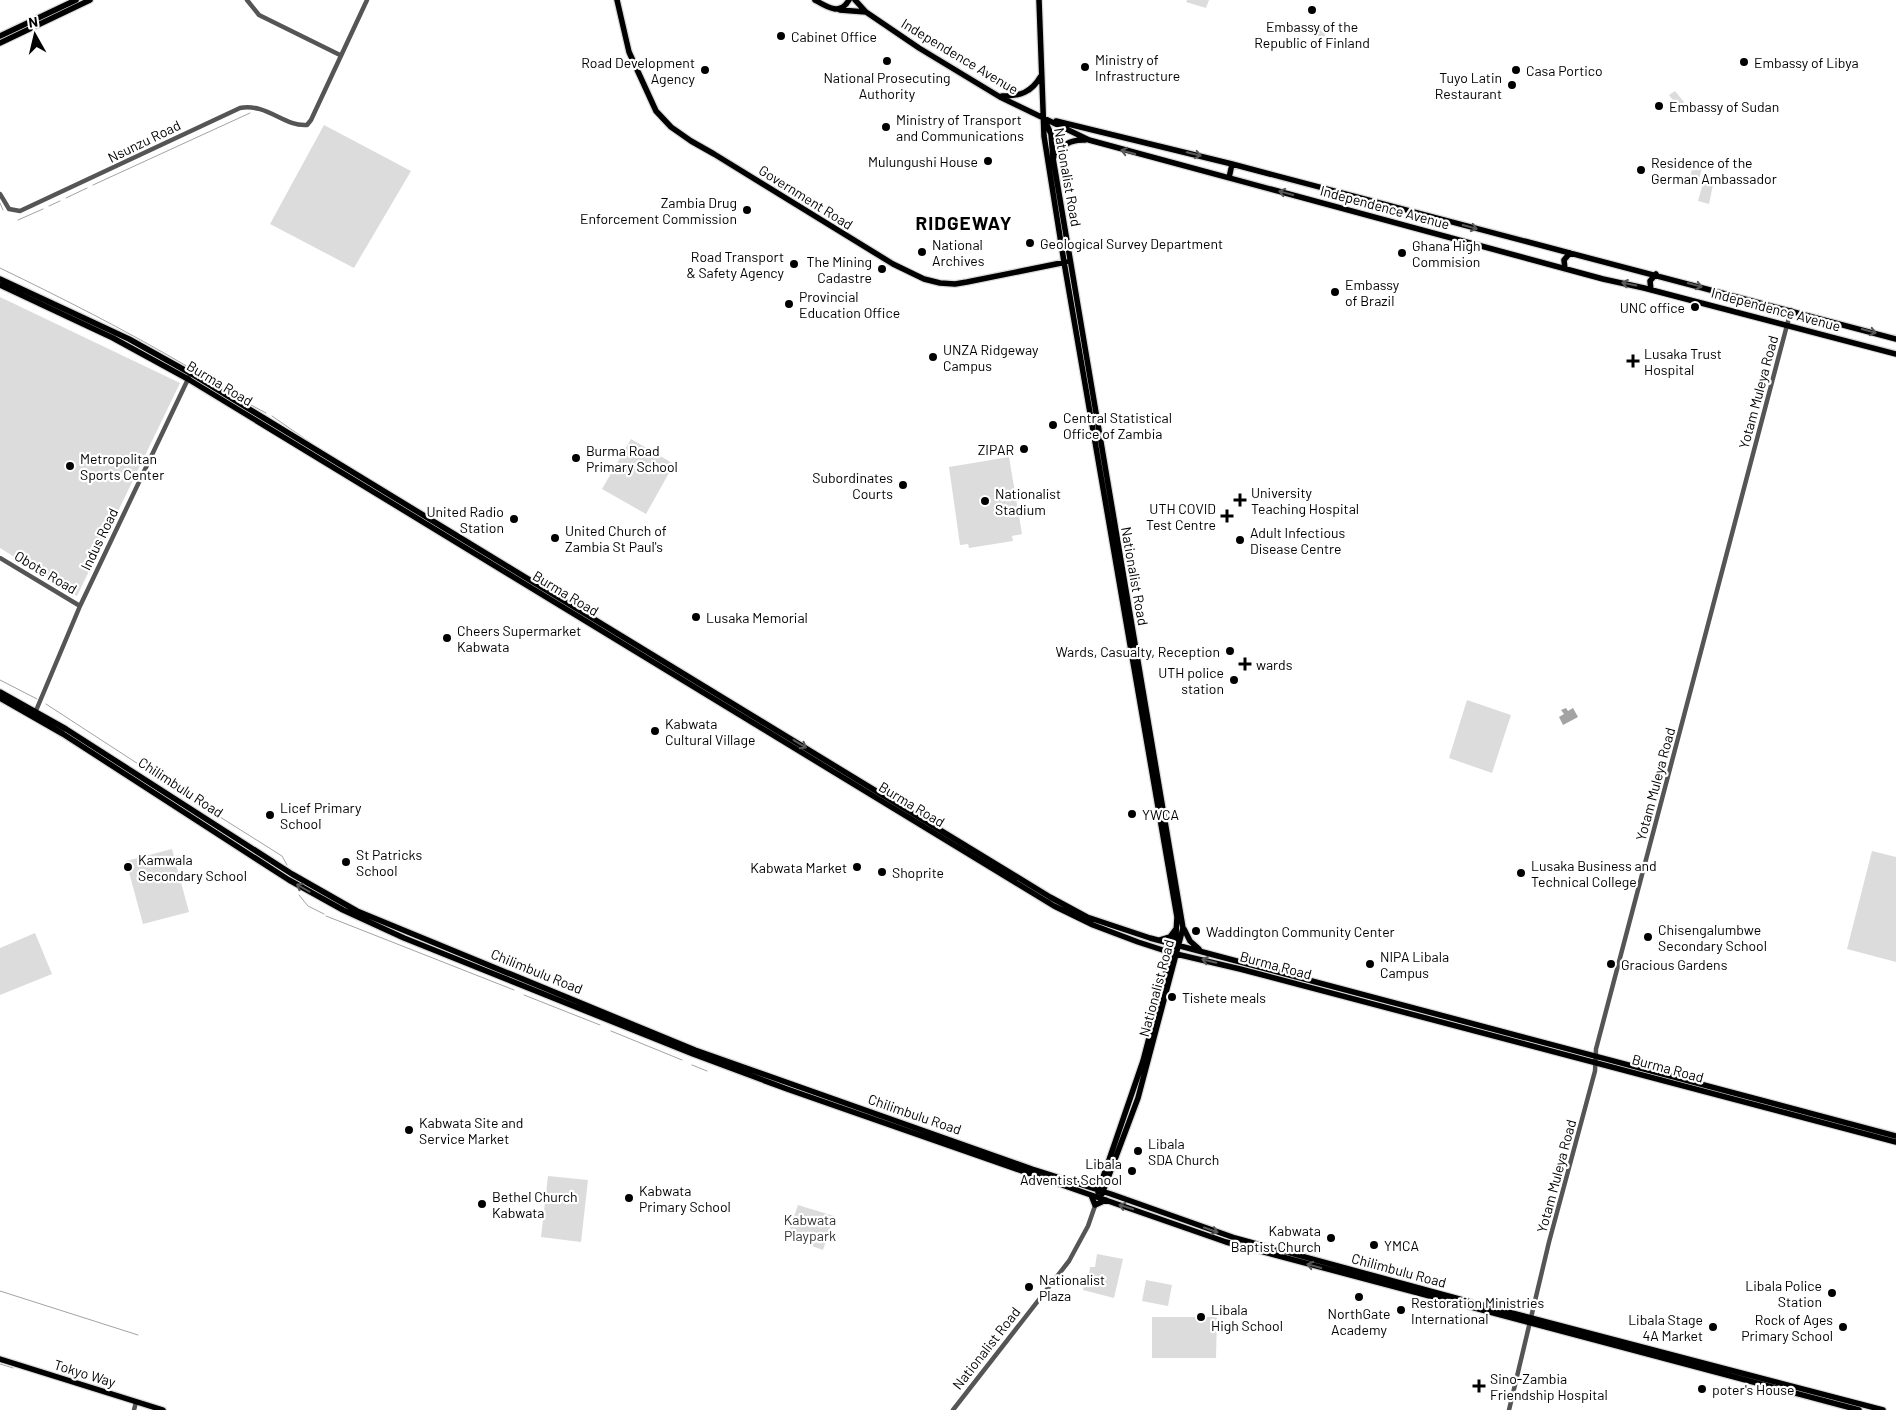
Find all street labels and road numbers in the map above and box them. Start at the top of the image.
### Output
street label: Independence Avenue [899,14,1021,98]
street label: Nsunzu Road [105,116,183,166]
street label: Nationalist Road [1051,126,1085,228]
street label: Government Road [756,161,856,233]
street label: Independence Avenue [1318,182,1452,232]
street label: Independence Avenue [1709,284,1843,334]
street label: Yotam Muleya Road [1735,334,1781,450]
street label: Burma Road [184,357,256,409]
street label: Indus Road [77,505,121,573]
street label: Nationalist Road [1118,525,1152,627]
street label: Obote Road [12,547,80,597]
street label: Burma Road [530,567,602,619]
street label: Yotam Muleya Road [1632,726,1678,842]
street label: Chilimbulu Road [135,753,227,821]
street label: Burma Road [876,778,948,830]
street label: Nationalist Road [1135,938,1177,1038]
street label: Chilimbulu Road [489,945,585,997]
street label: Burma Road [1238,947,1314,983]
street label: Burma Road [1630,1050,1706,1086]
street label: Chilimbulu Road [866,1090,964,1138]
street label: Yotam Muleya Road [1533,1118,1579,1234]
street label: Chilimbulu Road [1350,1249,1448,1291]
street label: Nationalist Road [949,1303,1023,1393]
street label: Tokyo Way [52,1356,118,1391]

